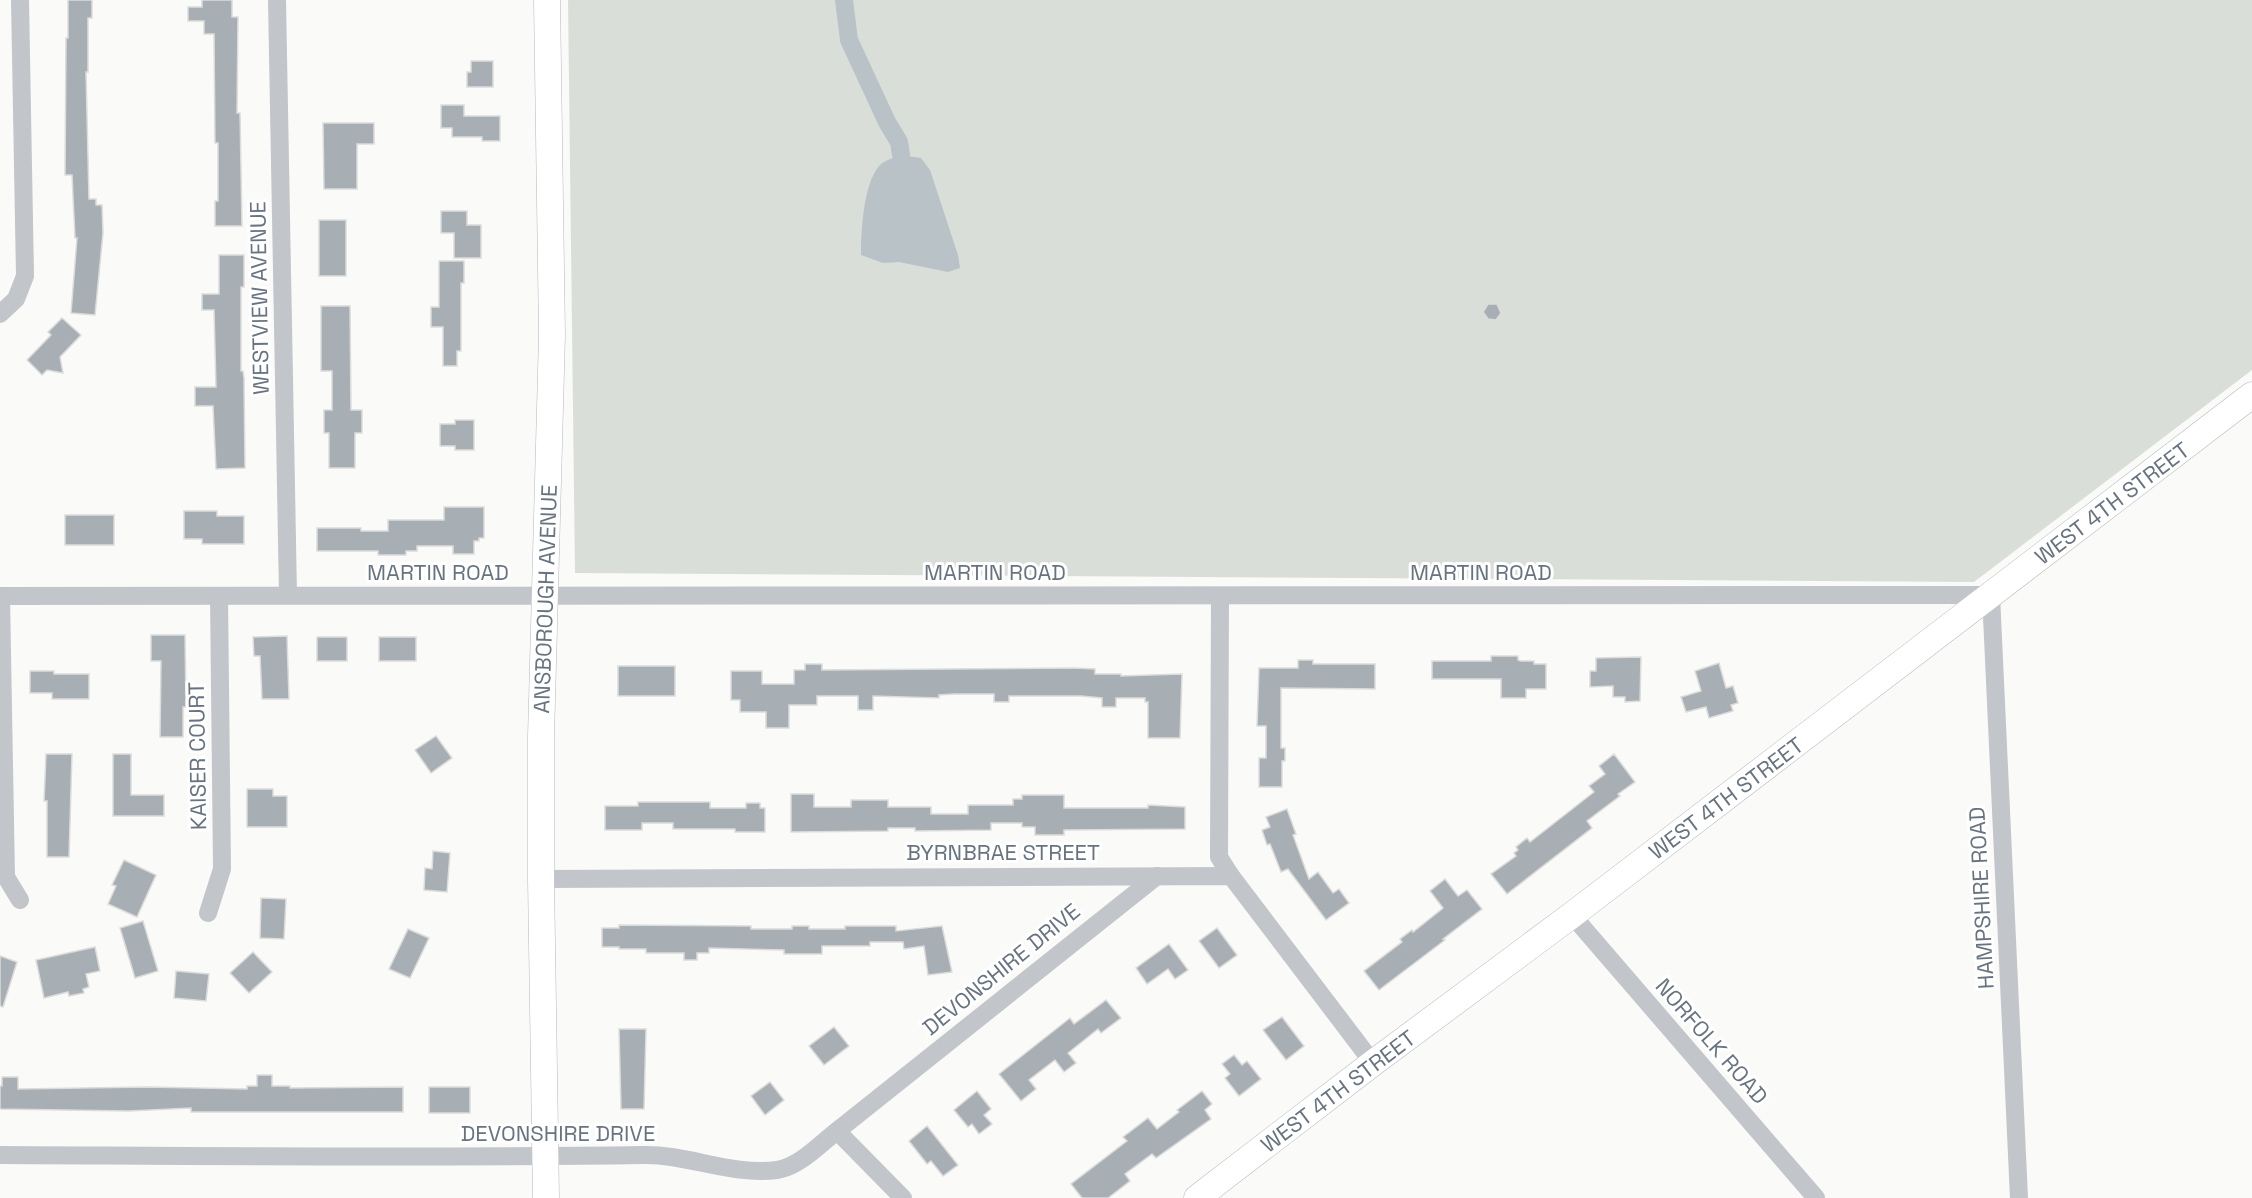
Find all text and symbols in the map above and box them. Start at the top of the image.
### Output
street label: WESTVIEW AVENUE [243,201,275,395]
street label: WEST 4TH STREET [2029,436,2195,570]
street label: ANSBOROUGH AVENUE [527,484,563,714]
street label: MARTIN ROAD [367,558,509,586]
street label: MARTIN ROAD [924,558,1066,586]
street label: MARTIN ROAD [1410,558,1552,586]
street label: KAISER COURT [182,682,212,830]
street label: WEST 4TH STREET [1643,731,1809,865]
street label: HAMPSHIRE ROAD [1962,806,2000,990]
street label: BYRNBRAE STREET [906,838,1100,866]
street label: DEVONSHIRE DRIVE [917,897,1085,1041]
street label: NORFOLK ROAD [1650,972,1774,1110]
street label: WEST 4TH STREET [1255,1024,1421,1158]
street label: DEVONSHIRE DRIVE [461,1119,655,1147]

